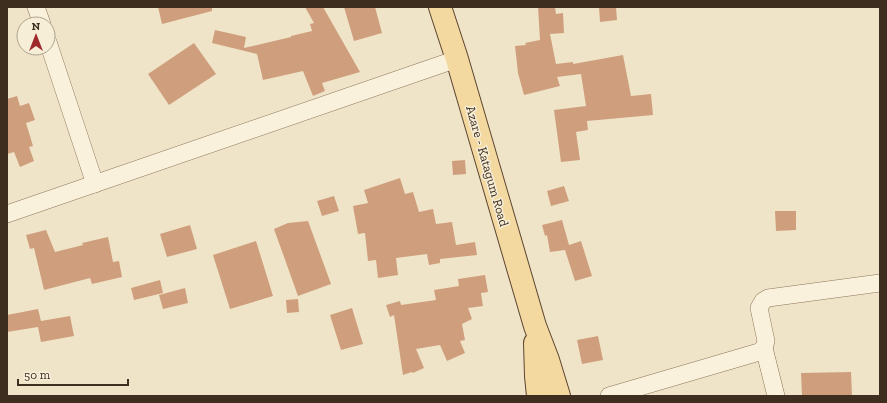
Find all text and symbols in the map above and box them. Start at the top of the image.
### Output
north arrow [16,16,56,56]
text: N [32,20,41,33]
street label: Azare - Katagum Road [463,104,512,228]
scale bar [18,361,128,387]
text: 50 m [24,368,51,382]

